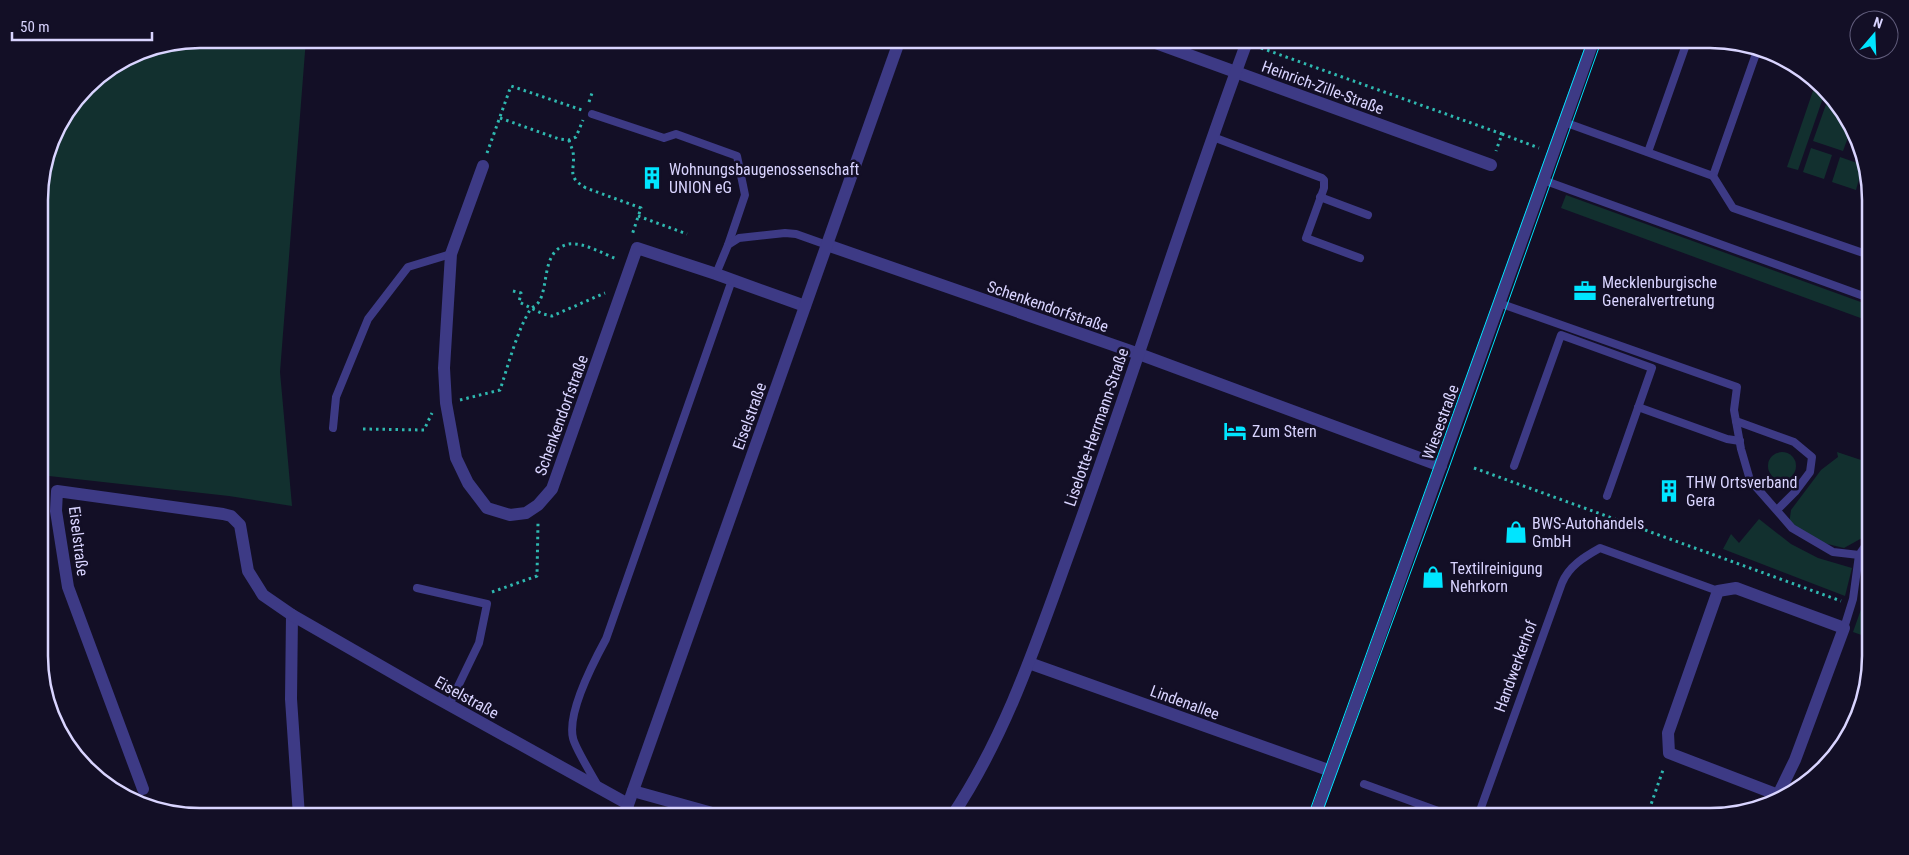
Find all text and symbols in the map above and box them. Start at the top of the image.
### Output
scale bar [12,10,152,42]
north arrow [1849,10,1899,60]
text: N [1872,14,1885,32]
text: 50 m [20,18,50,36]
street label: Heinrich-Zille-Straße [1259,57,1386,118]
place label: Wohnungsbaugenossenschaft UNION eG [669,160,860,197]
building icon: Wohnungsbaugenossenschaft UNION eG [639,165,665,191]
place label: Mecklenburgische Generalvertretung [1602,273,1717,310]
street label: Schenkendorfstraße [985,277,1111,336]
office icon: Mecklenburgische Generalvertretung [1572,278,1598,304]
street label: Liselotte-Herrmann-Straße [1060,346,1133,509]
street label: Schenkendorfstraße [531,352,592,478]
street label: Eiselstraße [729,380,770,452]
street label: Wiesestraße [1418,382,1463,462]
hotel icon: Zum Stern [1222,418,1248,444]
place label: Zum Stern [1252,422,1317,441]
place label: THW Ortsverband Gera [1686,473,1797,510]
building icon: THW Ortsverband Gera [1656,478,1682,504]
street label: Eiselstraße [65,505,92,577]
place label: BWS-Autohandels GmbH [1532,514,1644,551]
shop icon: BWS-Autohandels GmbH [1503,519,1529,545]
place label: Textilreinigung Nehrkorn [1450,559,1543,596]
shop icon: Textilreinigung Nehrkorn [1420,564,1446,590]
street label: Handwerkerhof [1490,618,1541,715]
street label: Eiselstraße [431,672,502,723]
street label: Lindenallee [1148,681,1222,724]

